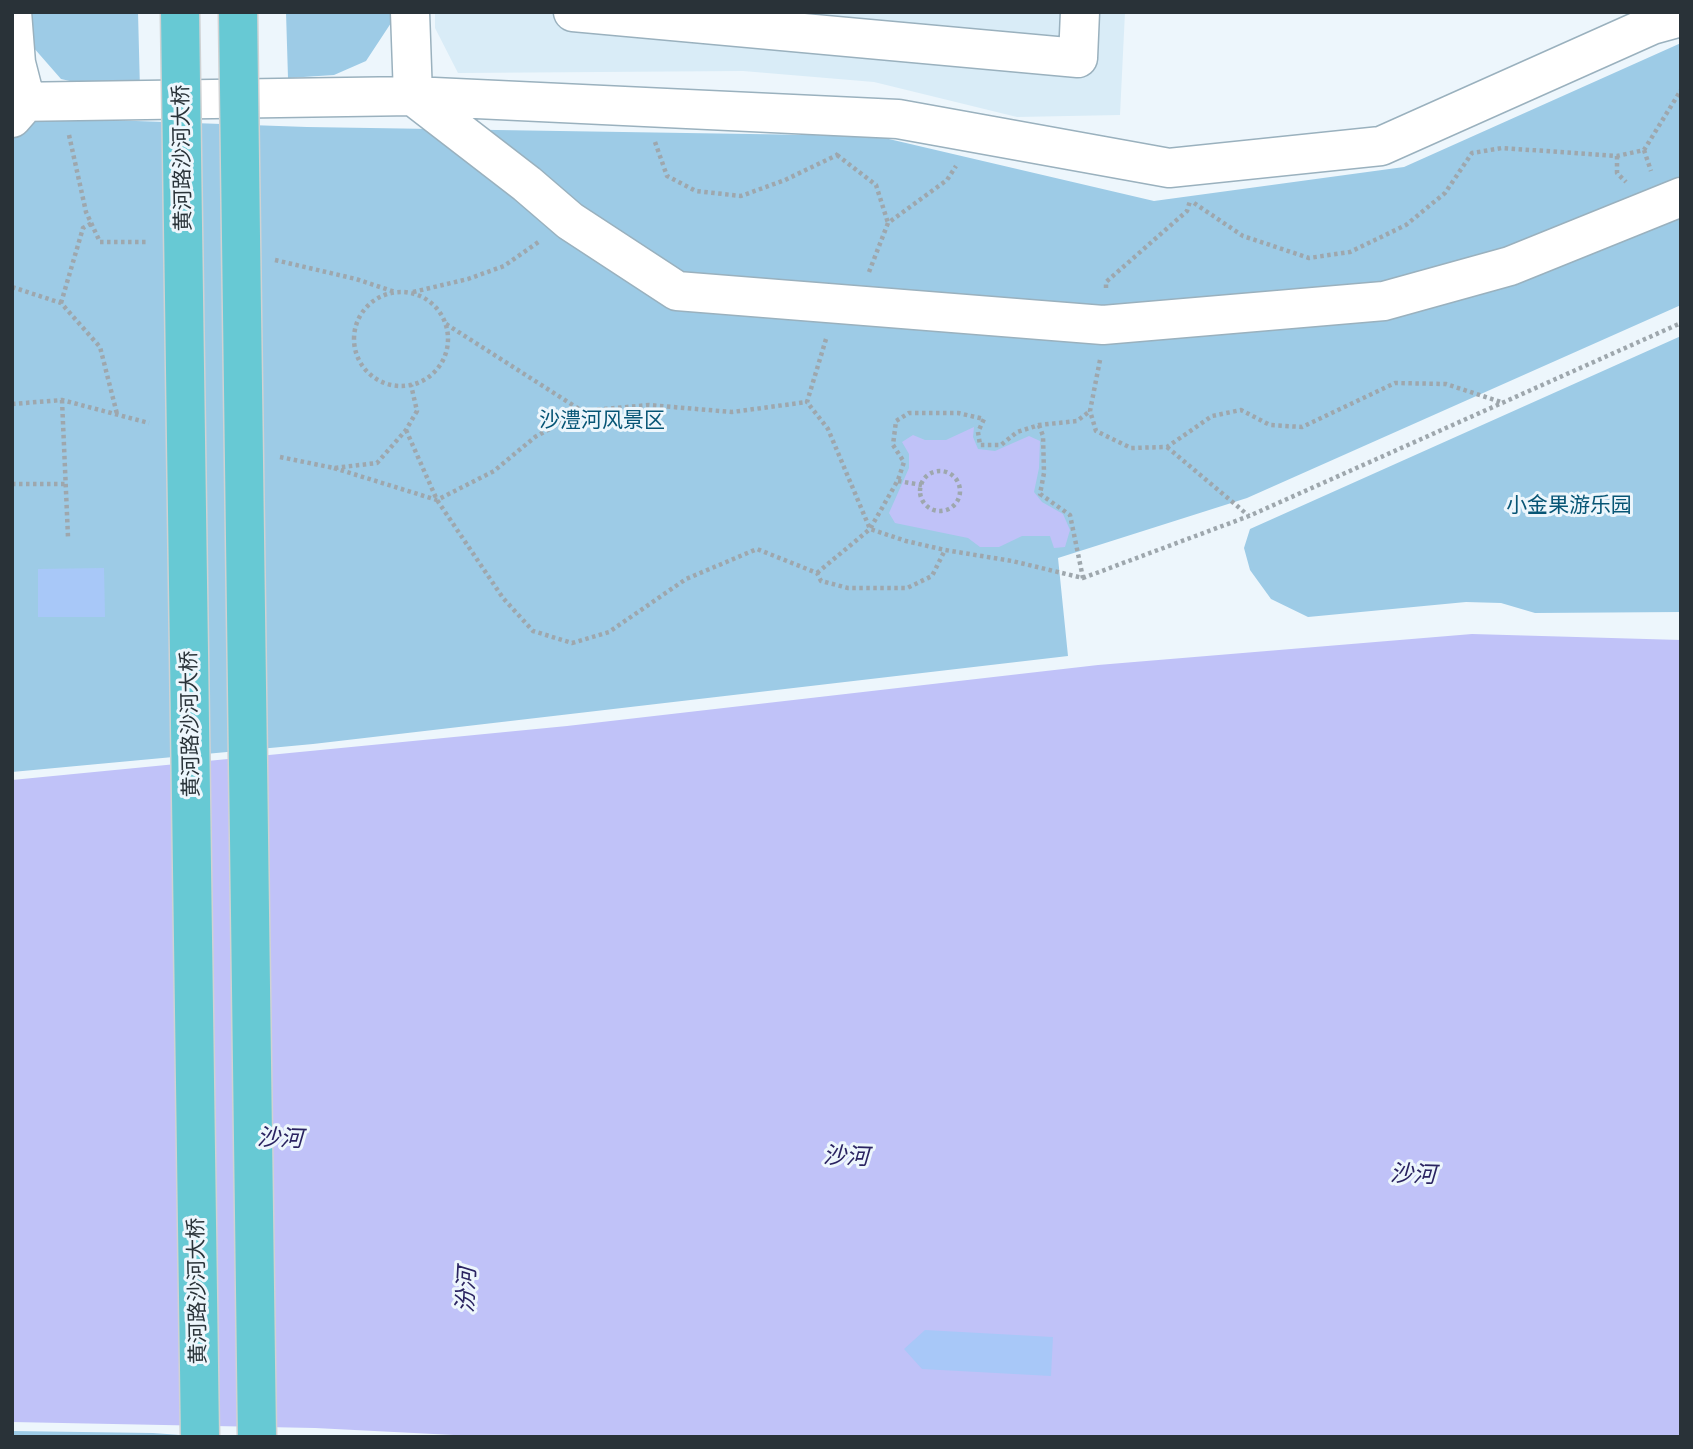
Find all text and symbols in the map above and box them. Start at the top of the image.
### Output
street label: 黄河路沙河大桥 [168,84,196,232]
park label: 沙澧河风景区 [539,407,665,433]
park label: 小金果游乐园 [1506,492,1632,518]
street label: 黄河路沙河大桥 [176,650,204,798]
water label: 沙河 [257,1123,303,1153]
water label: 沙河 [823,1141,869,1171]
water label: 沙河 [1390,1159,1436,1189]
street label: 黄河路沙河大桥 [183,1217,211,1365]
water label: 汾河 [451,1266,481,1314]

